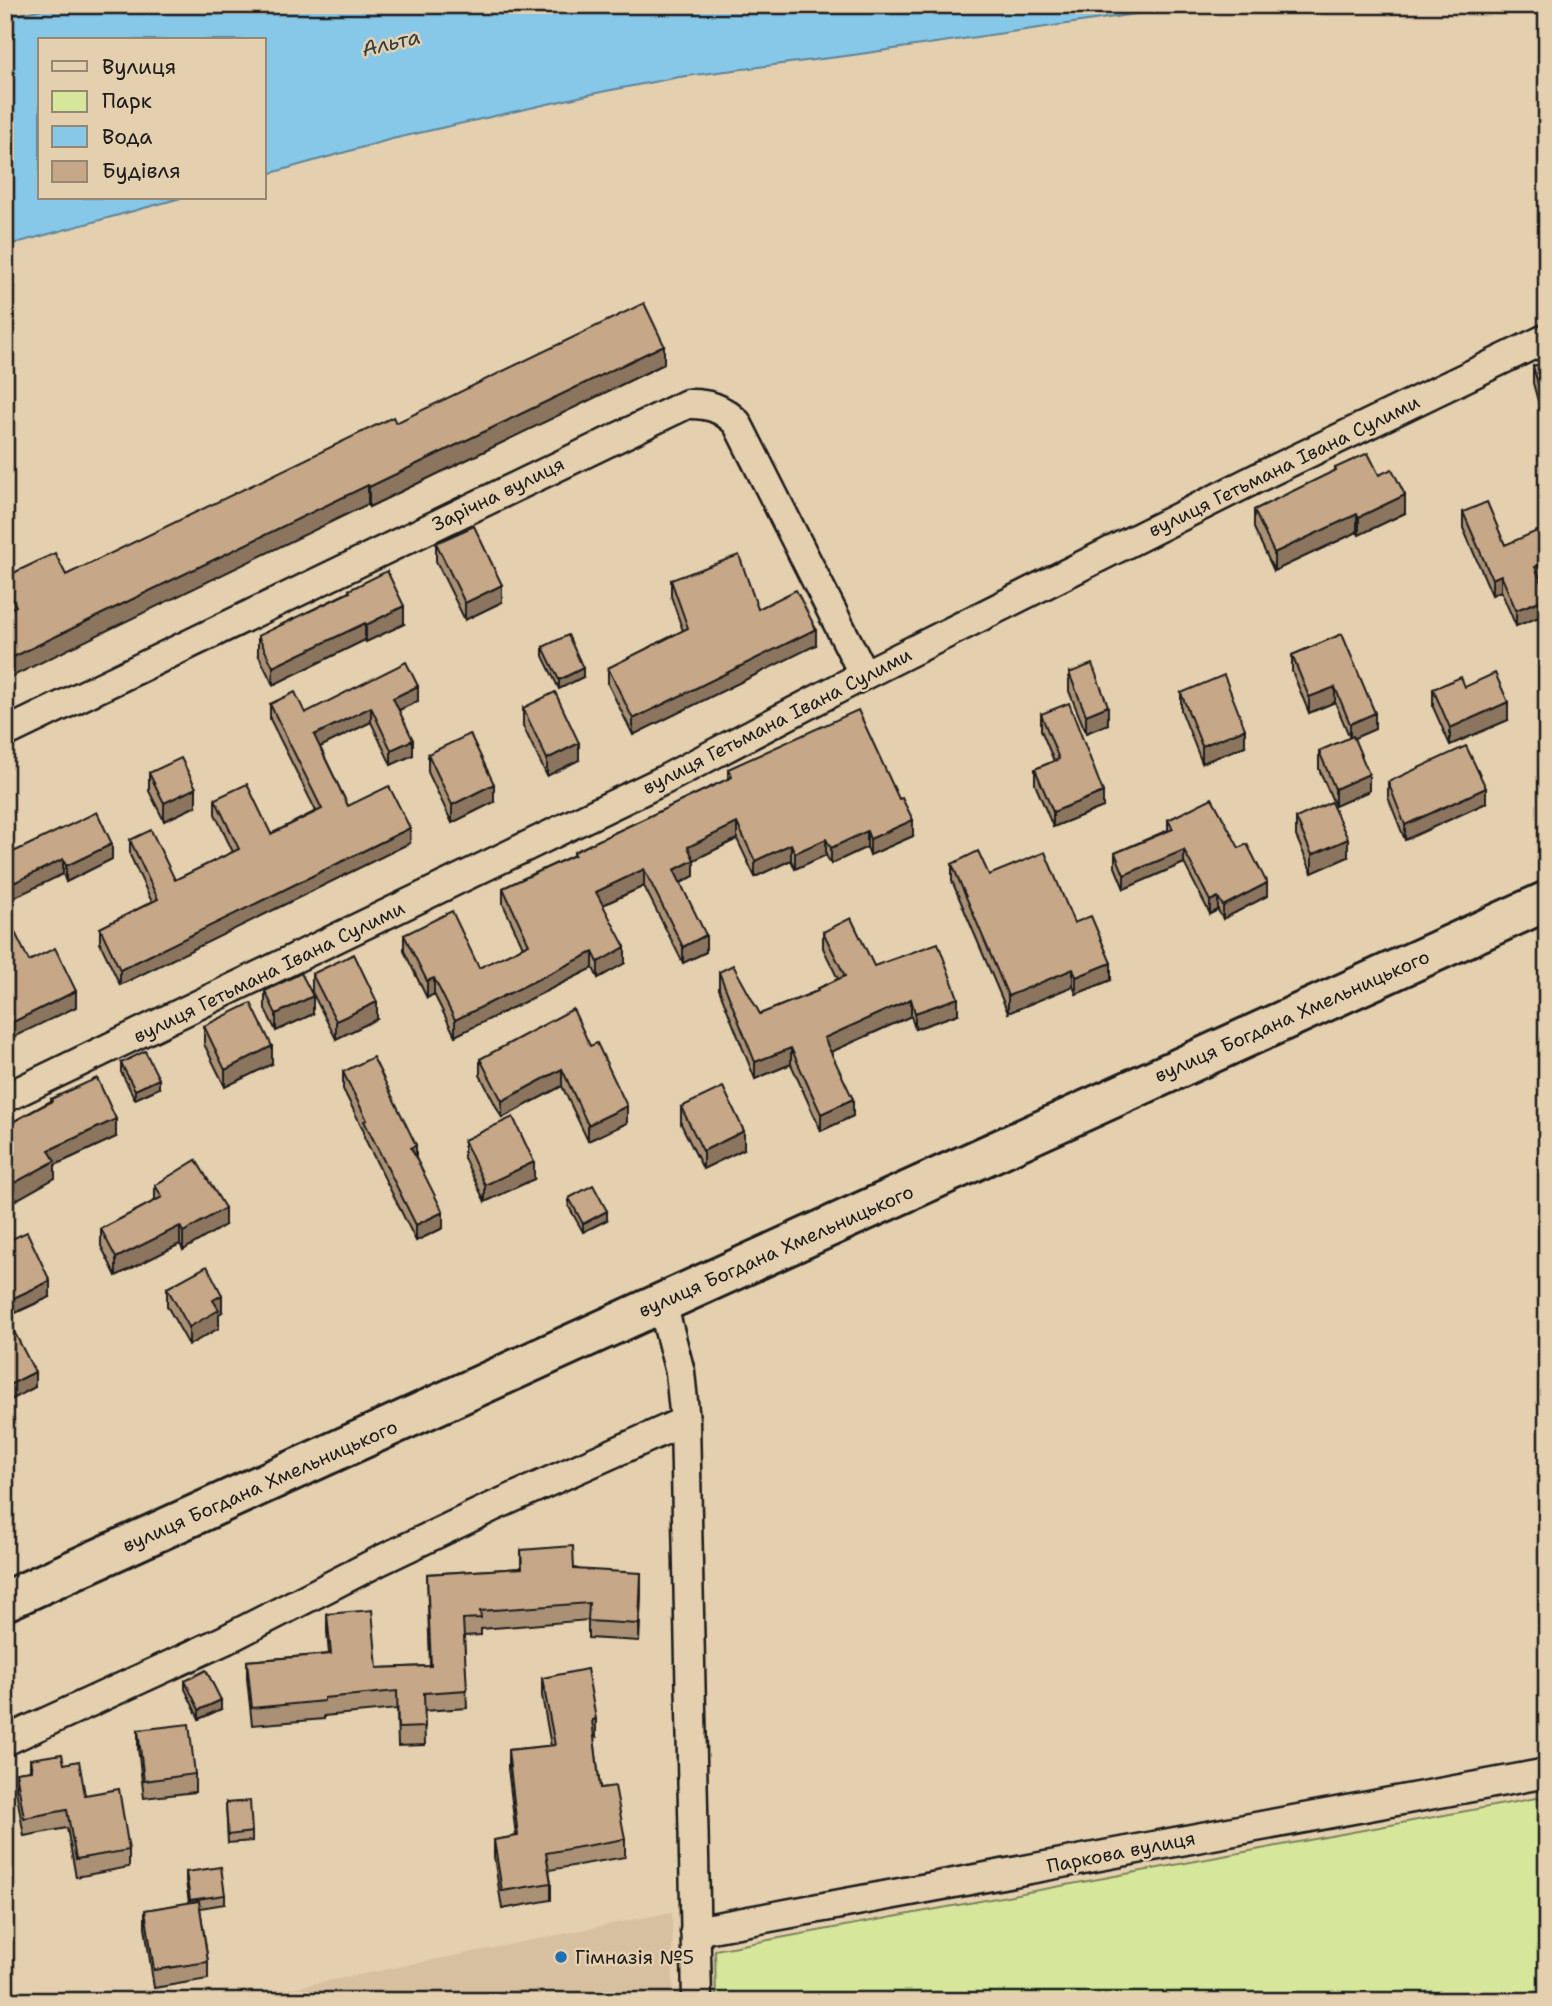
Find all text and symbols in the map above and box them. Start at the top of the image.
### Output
water label: Альта [359,23,423,63]
legend [38,38,266,200]
text: Вулиця [102,53,176,81]
text: Парк [102,87,152,115]
text: Вода [102,123,152,151]
text: Будівля [102,157,181,185]
street label: вулиця Гетьмана Івана Сулими [1144,389,1424,543]
street label: Зарічна вулиця [428,451,568,537]
street label: вулиця Гетьмана Івана Сулими [638,642,916,800]
street label: вулиця Гетьмана Івана Сулими [129,895,409,1049]
street label: вулиця Богдана Хмельницького [1151,944,1433,1088]
street label: вулиця Богдана Хмельницького [635,1179,917,1323]
street label: вулиця Богдана Хмельницького [119,1414,401,1558]
street label: Паркова вулиця [1045,1825,1197,1879]
place label: Гімназія №5 [575,1945,694,1970]
marker: Гімназія №5 [553,1949,569,1965]

